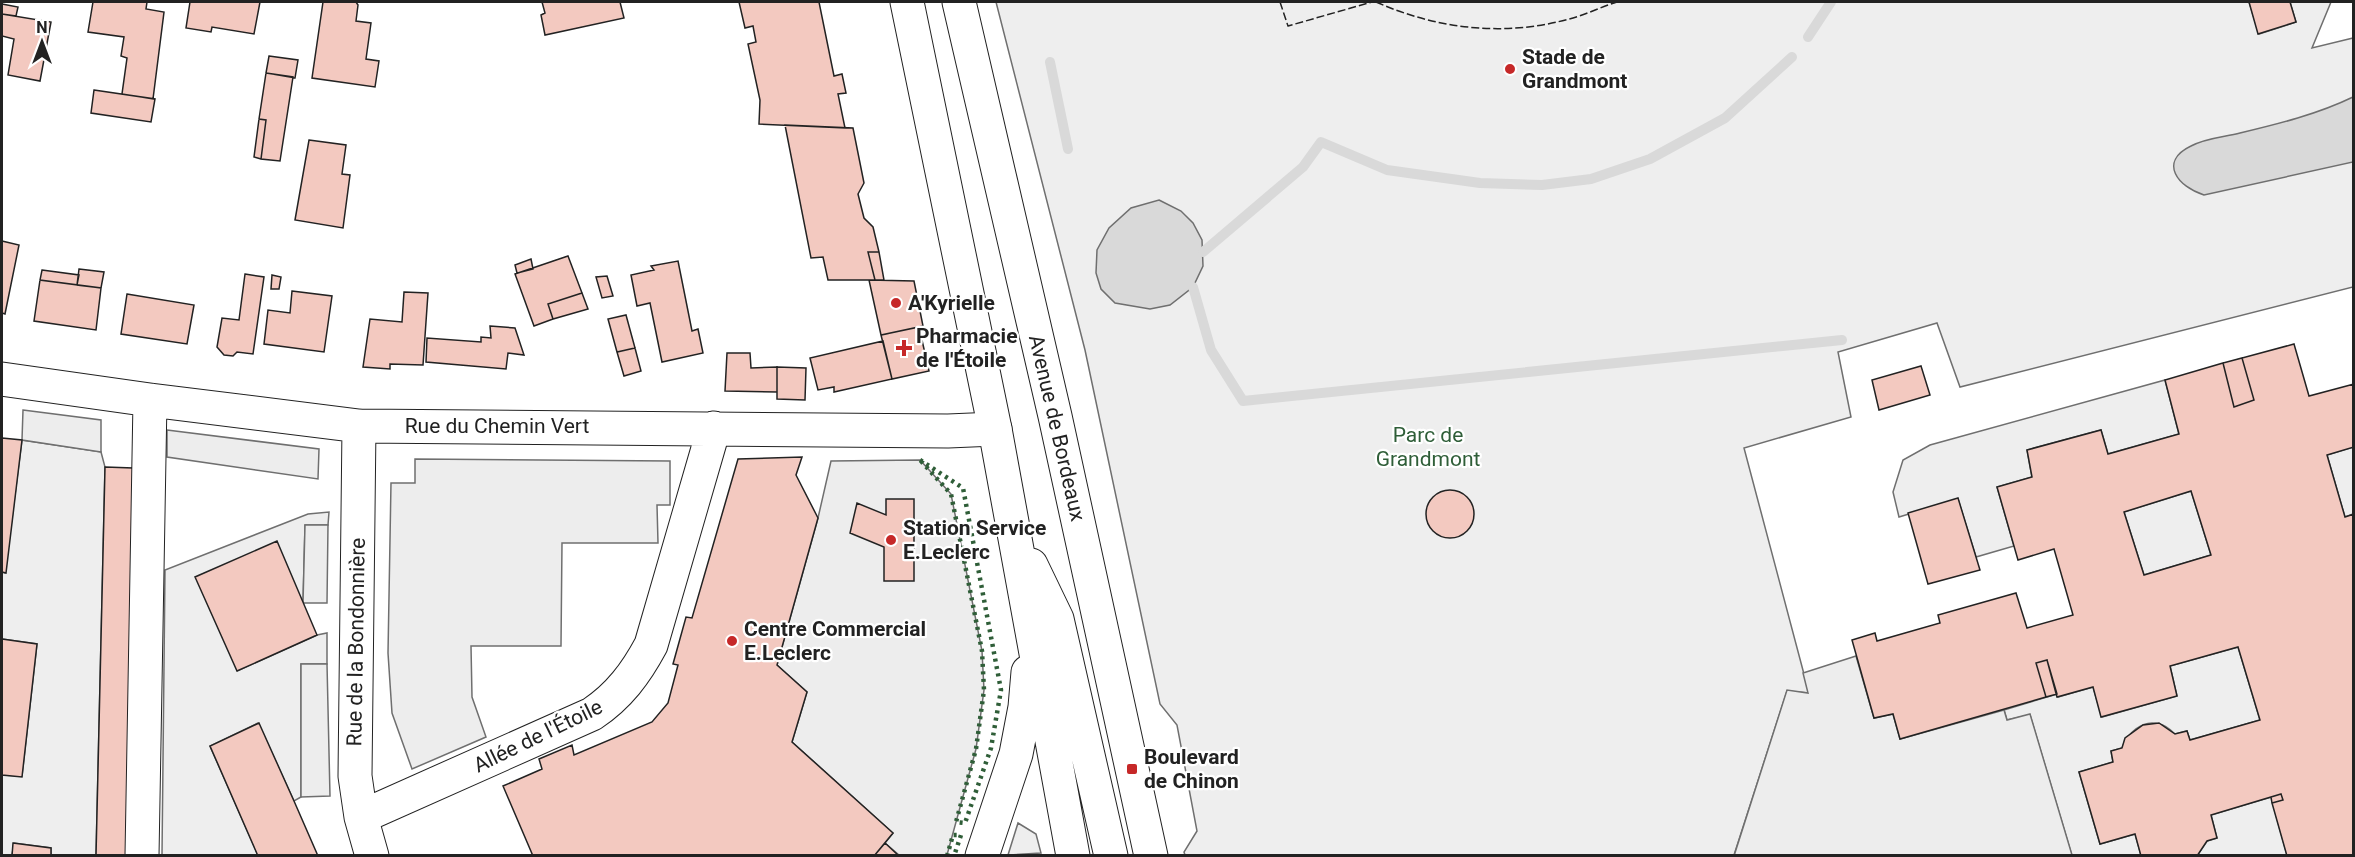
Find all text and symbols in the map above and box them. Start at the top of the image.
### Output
north arrow [12,12,72,72]
text: N [36,18,48,37]
place label: Stade de Grandmont [1522,45,1627,93]
marker: Stade de Grandmont [1503,62,1517,76]
place label: A'Kyrielle [908,291,995,315]
marker: A'Kyrielle [889,296,903,310]
place label: Pharmacie de l'Étoile [916,324,1018,372]
street label: Avenue de Bordeaux [1024,333,1090,523]
marker: Pharmacie de l'Étoile [897,341,911,355]
street label: Rue du Chemin Vert [405,414,589,438]
park label: Parc de Grandmont [1376,423,1480,471]
place label: Station Service E.Leclerc [903,516,1046,564]
marker: Station Service E.Leclerc [884,533,898,547]
street label: Rue de la Bondonnière [342,537,370,747]
place label: Centre Commercial E.Leclerc [744,617,926,665]
marker: Centre Commercial E.Leclerc [725,634,739,648]
street label: Allée de l'Étoile [470,694,606,778]
place label: Boulevard de Chinon [1144,745,1239,793]
marker: Boulevard de Chinon [1125,762,1139,776]

